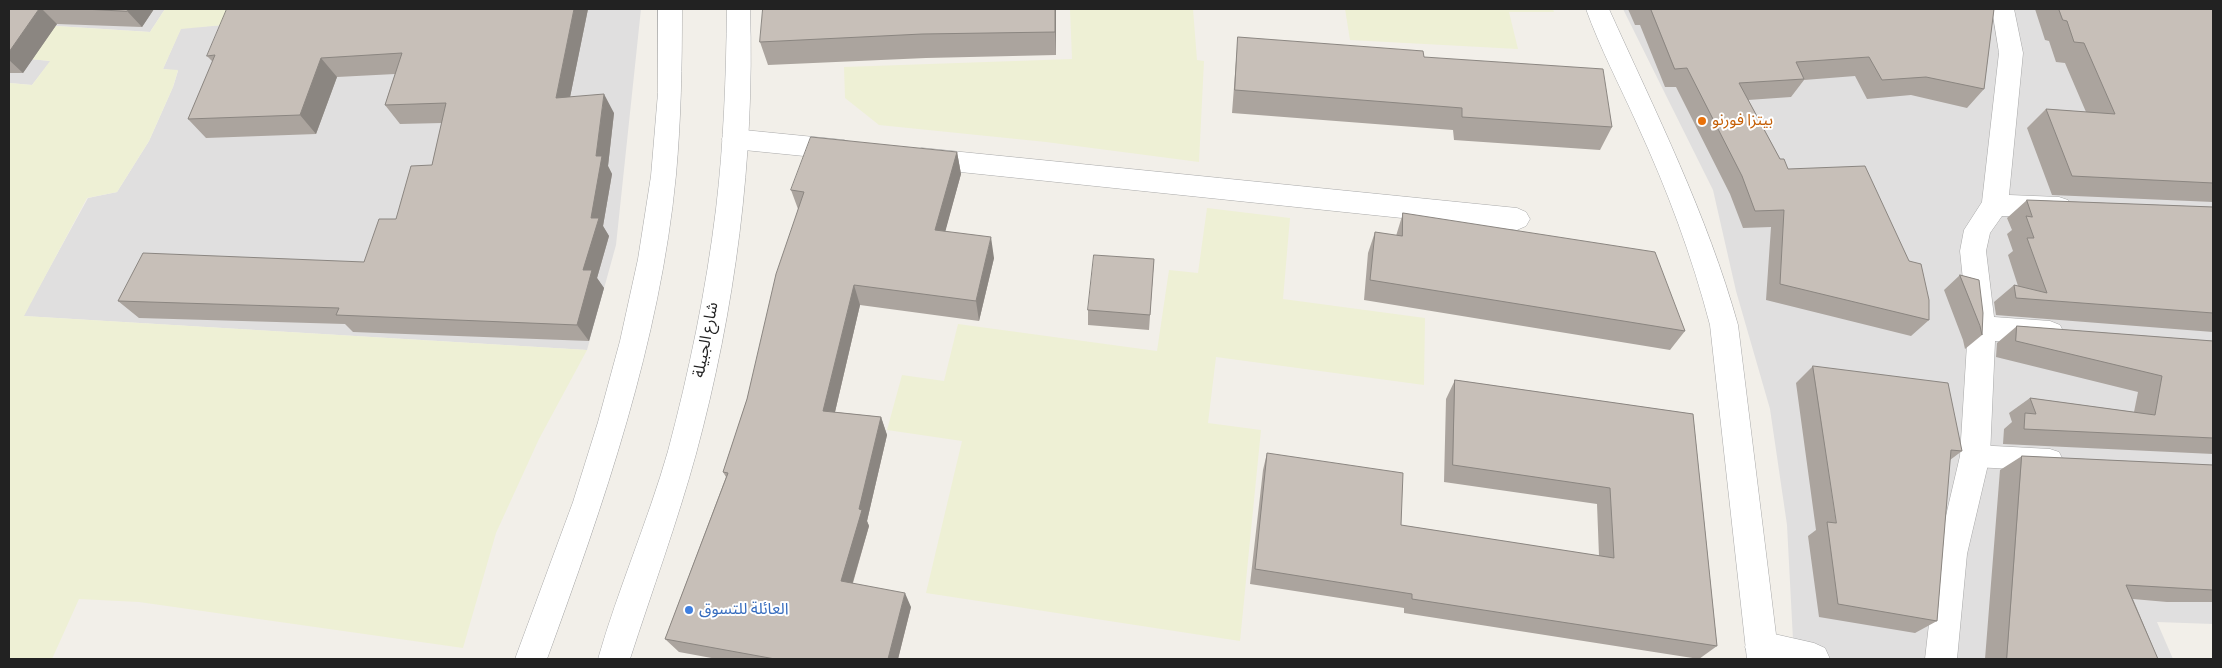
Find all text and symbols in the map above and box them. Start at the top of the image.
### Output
place label: بيتزا فورنو [1712,111,1773,131]
marker: بيتزا فورنو [1696,115,1708,127]
street label: شارع الجبيلة [690,301,724,379]
place label: العائلة للتسوق [699,600,789,620]
marker: العائلة للتسوق [683,604,695,616]

